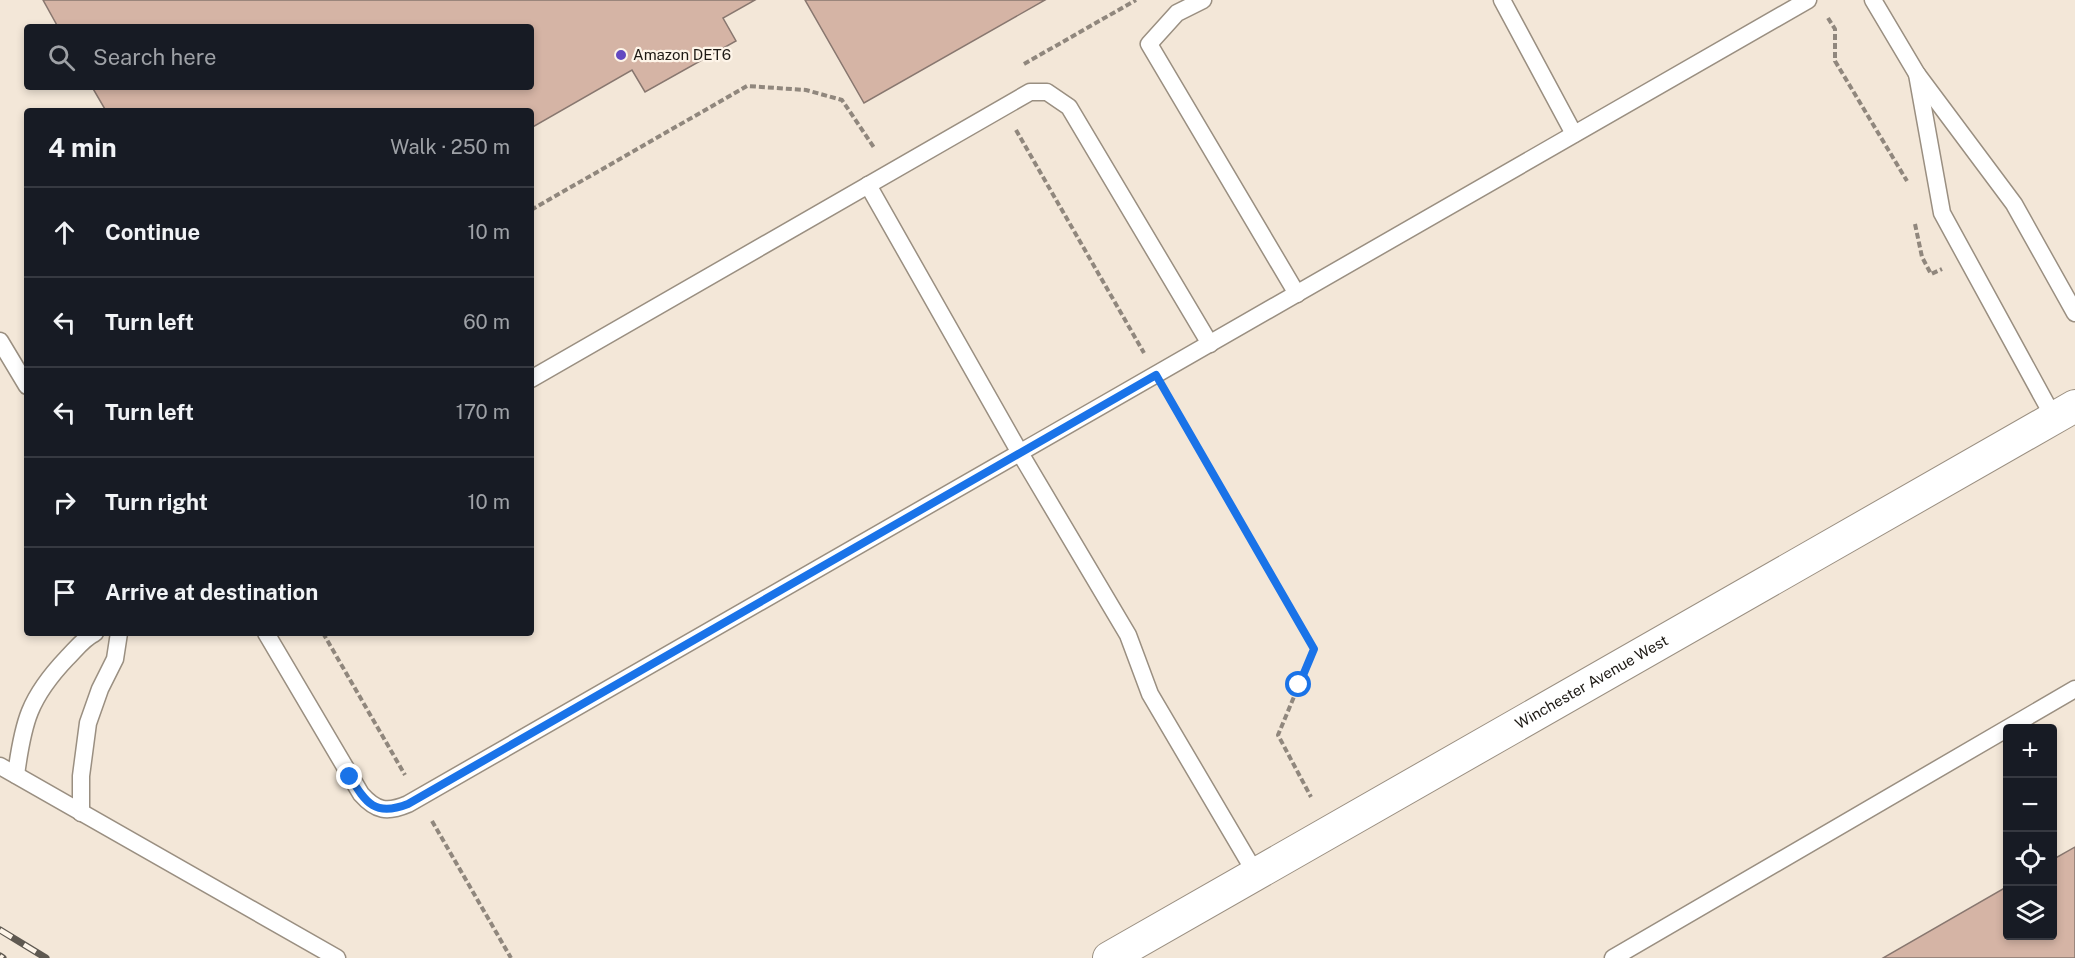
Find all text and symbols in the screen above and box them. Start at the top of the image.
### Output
search box [24,24,534,90]
icon: search [45,41,78,74]
text: Search here [93,44,217,70]
place label: Amazon DET6 [633,46,731,63]
marker: Amazon DET6 [614,48,628,62]
text: 4 min [48,132,117,163]
text: Walk · 250 m [390,135,510,159]
icon: ahead [48,216,81,249]
text: Continue [105,219,200,245]
text: 10 m [467,220,510,244]
icon: left [48,306,81,339]
text: Turn left [105,309,194,335]
text: 60 m [463,310,510,334]
icon: left [48,396,81,429]
text: Turn left [105,399,194,425]
text: 170 m [456,400,510,424]
icon: right [48,486,81,519]
text: Turn right [105,489,208,515]
text: 10 m [467,490,510,514]
icon: arrive [48,576,81,609]
text: Arrive at destination [105,579,318,605]
street label: Winchester Avenue West [1512,631,1671,732]
route start [1285,671,1311,697]
map controls [2003,724,2057,940]
button: + [2003,724,2057,778]
route end [336,763,362,789]
button: − [2003,778,2057,832]
button: locate [2003,832,2057,886]
button: layers [2003,886,2057,940]

